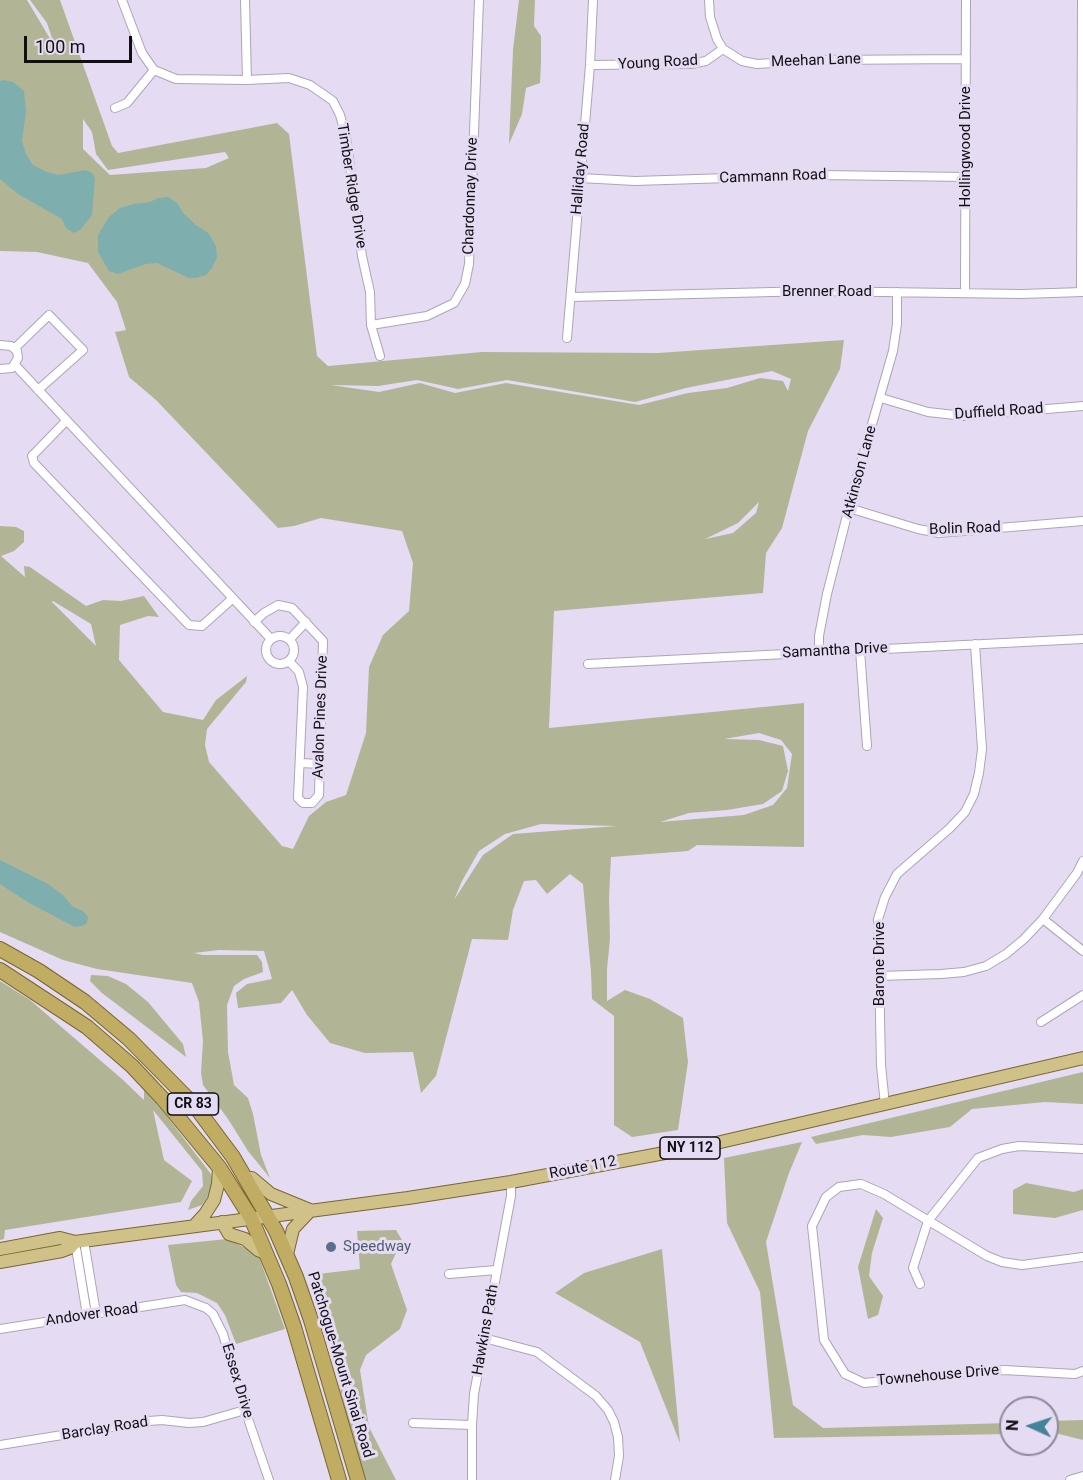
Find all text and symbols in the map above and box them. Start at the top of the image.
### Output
scale bar [27,24,135,62]
text: 100 m [35,36,86,57]
street label: Meehan Lane [771,50,861,72]
street label: Young Road [617,52,699,74]
street label: Hollingwood Drive [957,86,975,208]
street label: Timber Ridge Drive [332,122,370,250]
street label: Halliday Road [568,123,594,215]
street label: Chardonnay Drive [460,137,482,255]
street label: Cammann Road [719,166,827,188]
street label: Brenner Road [782,283,872,301]
street label: Duffield Road [954,400,1044,424]
street label: Atkinson Lane [839,424,881,520]
street label: Bolin Road [929,519,1001,539]
street label: Samantha Drive [782,639,888,663]
street label: Avalon Pines Drive [310,655,332,779]
street label: Barone Drive [871,922,889,1006]
road number: CR 83 [168,1093,218,1115]
road number: NY 112 [660,1137,720,1159]
street label: Route 112 [548,1153,618,1183]
place label: Speedway [343,1238,411,1256]
marker: Speedway [324,1240,338,1254]
street label: Patchogue-Mount Sinai Road [303,1270,377,1460]
street label: Hawkins Path [469,1283,503,1377]
street label: Andover Road [45,1300,139,1330]
street label: Essex Drive [217,1342,257,1420]
street label: Townehouse Drive [876,1362,1000,1390]
north arrow [999,1396,1059,1456]
street label: Barclay Road [61,1413,149,1445]
text: N [1003,1419,1022,1431]

